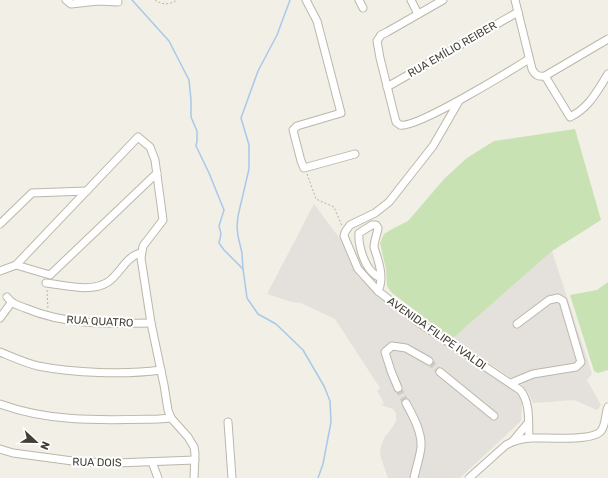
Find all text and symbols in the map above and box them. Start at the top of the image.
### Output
street label: RUA EMÍLIO REIBER [406,19,499,80]
street label: AVENIDA FILIPE IVALDI [385,294,489,372]
street label: RUA QUATRO [66,313,134,330]
north arrow [16,422,56,462]
text: N [37,439,52,452]
street label: RUA DOIS [72,456,122,469]

